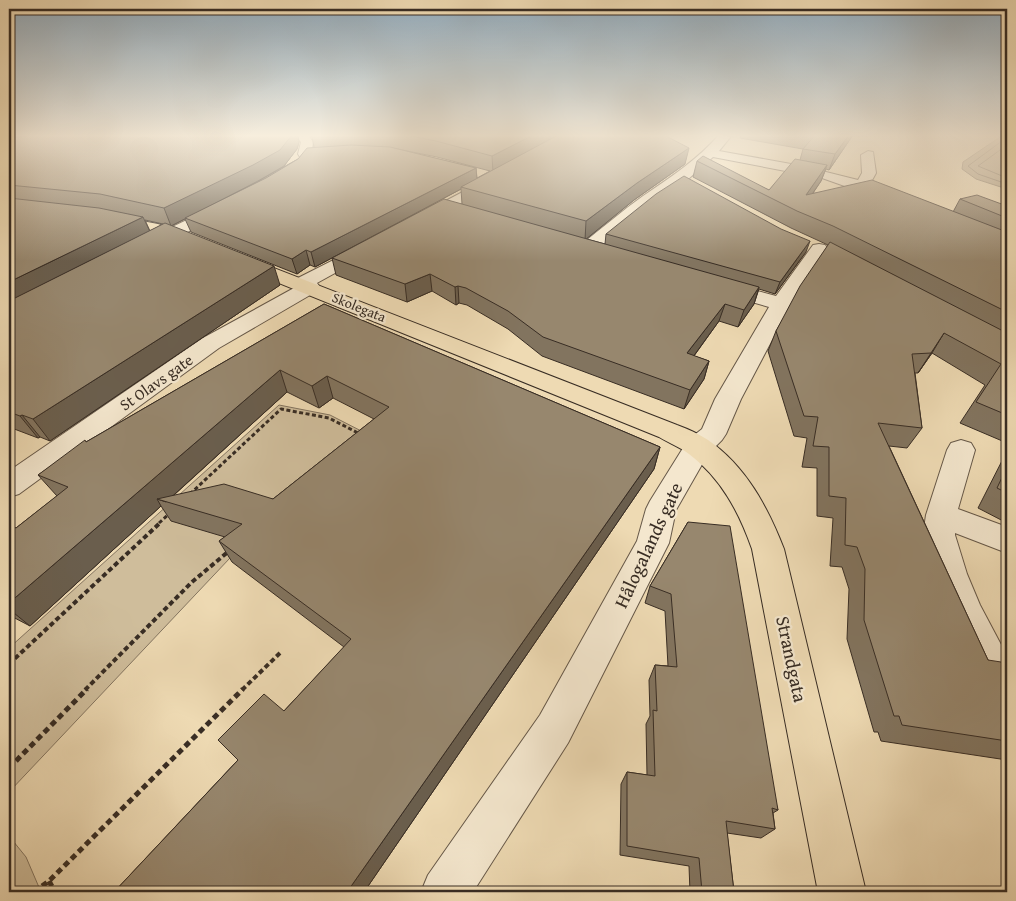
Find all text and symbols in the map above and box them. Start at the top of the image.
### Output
street label: Skolegata [329,287,389,327]
street label: St Olavs gate [114,348,198,416]
street label: Hålogalands gate [607,477,689,613]
street label: Strandgata [769,613,815,705]

